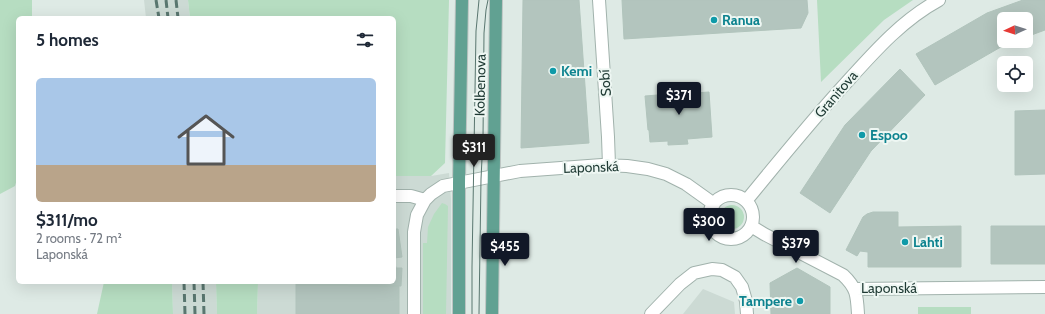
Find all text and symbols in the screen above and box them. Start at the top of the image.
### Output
place label: Ranua [722,11,760,29]
north arrow [997,12,1033,48]
map controls [997,12,1033,92]
marker: Ranua [709,15,719,25]
icon: filters [354,29,376,51]
text: 5 homes [36,30,99,50]
street label: Kolbenova [470,53,490,116]
button: locate [997,56,1033,92]
place label: Kemi [561,62,592,80]
marker: Kemi [548,66,558,76]
street label: Granitova [811,66,862,121]
street label: Sobí [595,69,615,97]
pin: $371 [655,82,703,116]
text: $371 [666,87,692,103]
icon: home [170,104,242,176]
place label: Espoo [870,126,908,144]
marker: Espoo [857,130,867,140]
pin: $311 [450,134,498,168]
text: $311 [462,139,486,155]
street label: Laponská [563,157,619,177]
pin: $300 [685,208,733,242]
text: $311/mo [36,210,98,230]
text: $300 [693,213,725,229]
text: 2 rooms · 72 m² [36,230,122,246]
pin: $379 [772,230,820,264]
pin: $455 [481,233,529,267]
place label: Lahti [913,233,943,251]
text: $379 [782,235,810,251]
marker: Lahti [900,237,910,247]
text: $455 [490,238,520,254]
text: Laponská [36,246,88,262]
street label: Laponská [861,279,917,297]
place label: Tampere [739,292,792,310]
marker: Tampere [795,296,805,306]

